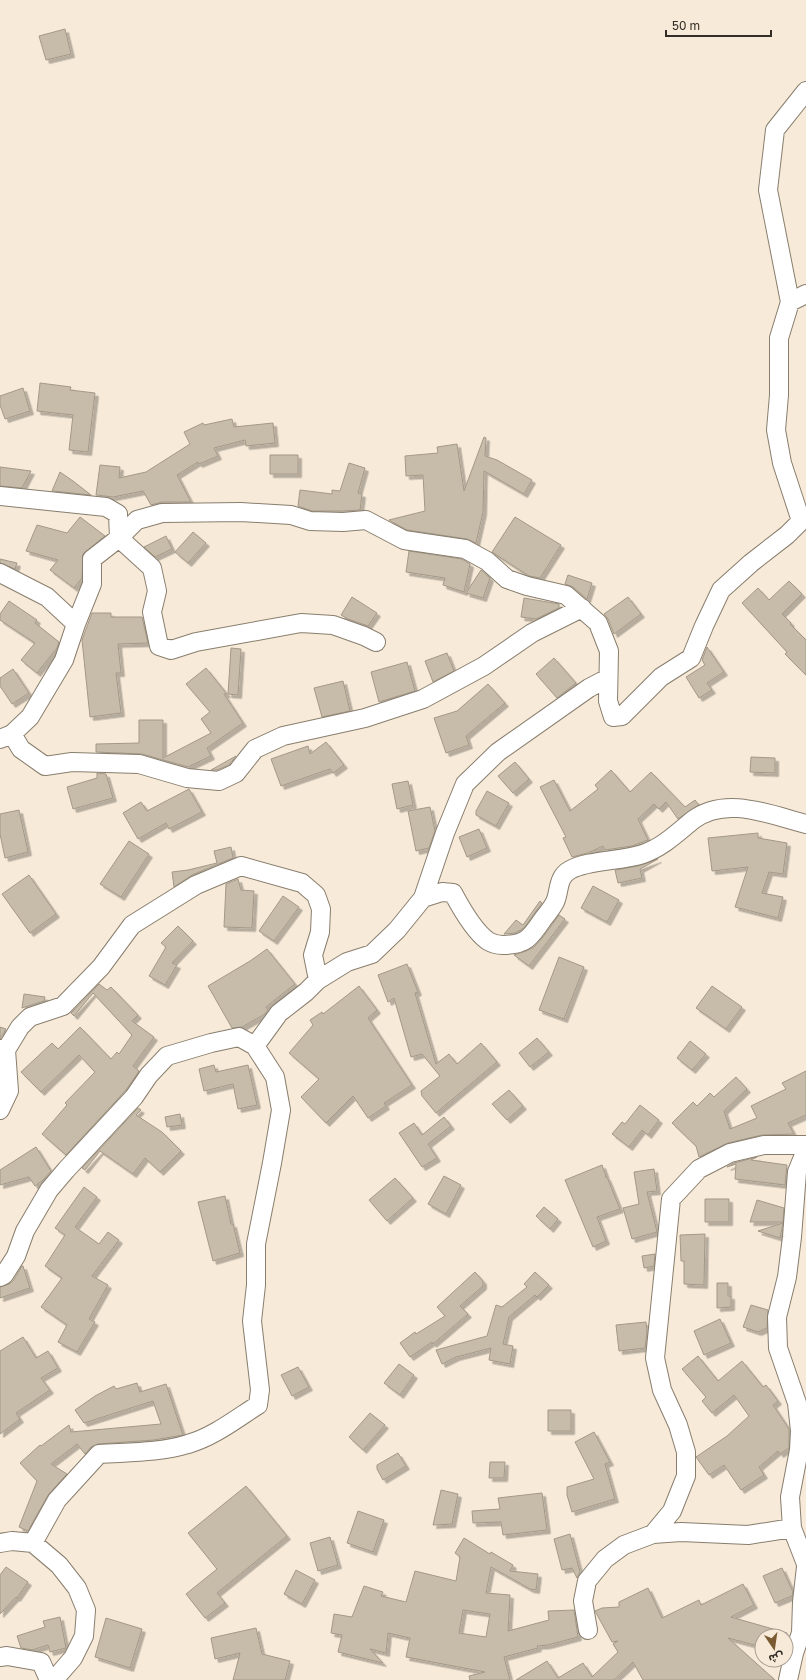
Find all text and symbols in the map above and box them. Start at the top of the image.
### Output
scale bar [666,12,771,38]
text: 50 m [672,18,700,33]
north arrow [754,1628,794,1668]
text: ش [767,1649,785,1666]

